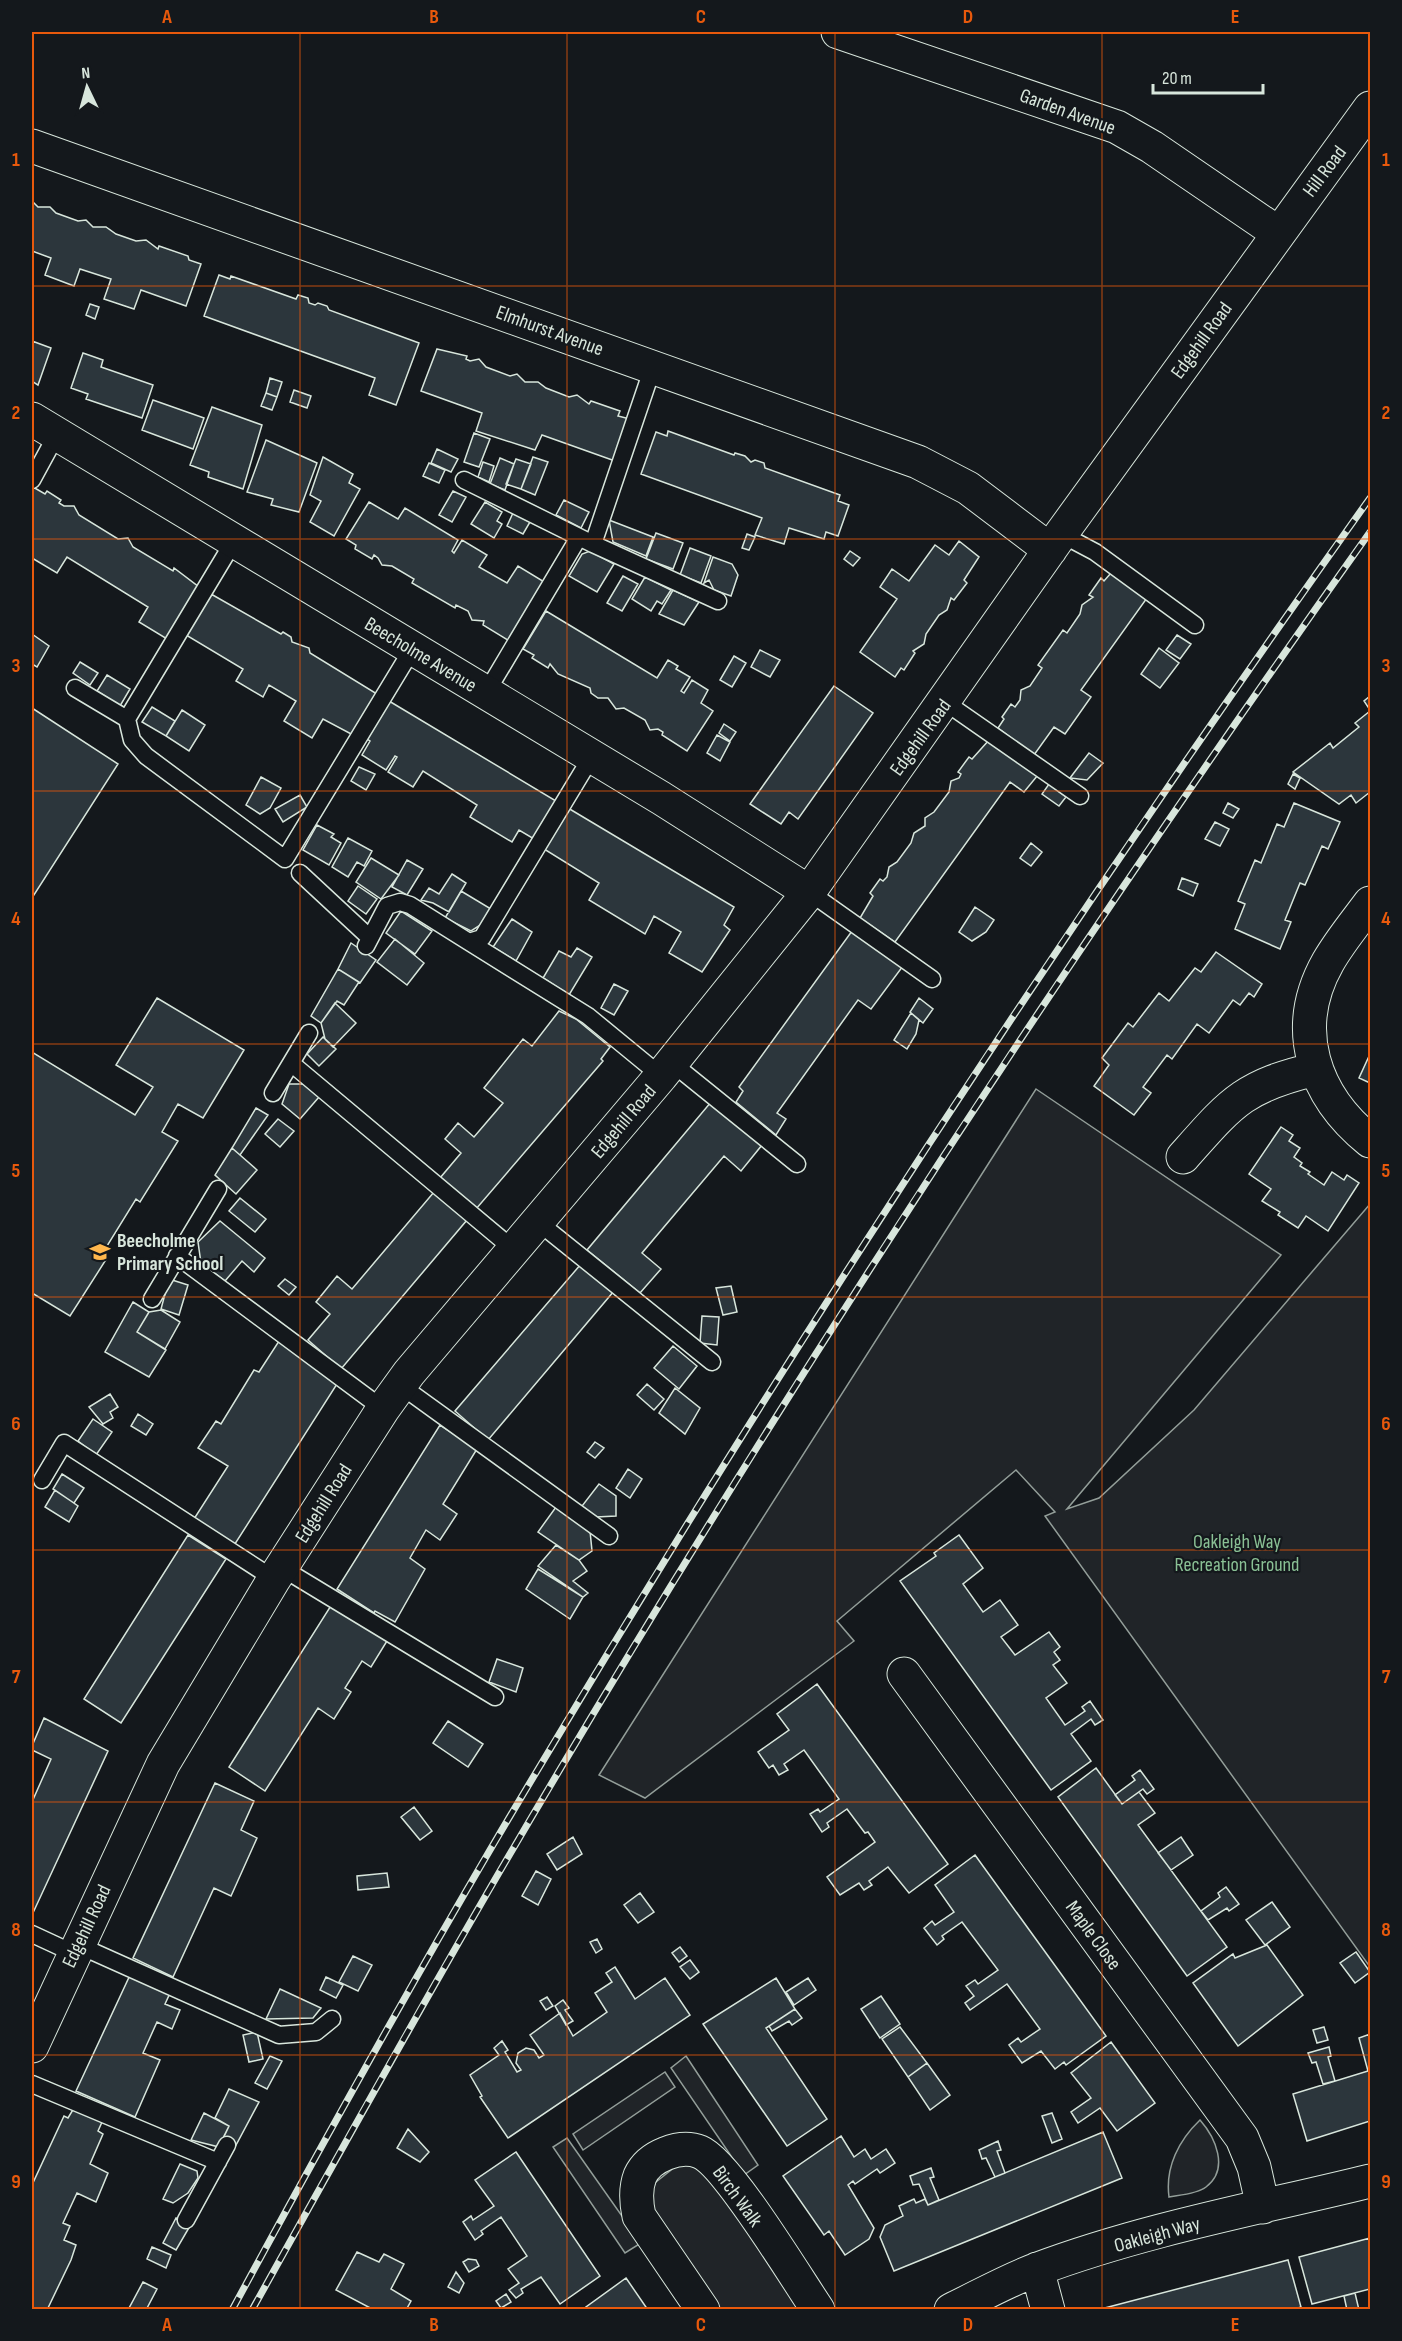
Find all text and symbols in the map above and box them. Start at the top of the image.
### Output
text: A [161,5,172,29]
text: B [429,5,439,29]
text: C [696,5,706,29]
text: D [963,5,973,29]
text: E [1231,5,1239,29]
north arrow [57,57,117,117]
scale bar [1153,57,1262,95]
text: N [81,64,91,83]
text: 20 m [1162,68,1192,89]
street label: Garden Avenue [1017,84,1119,140]
street label: Hill Road [1298,141,1352,202]
text: 1 [12,148,20,172]
text: 1 [1382,148,1390,172]
street label: Edgehill Road [1166,298,1238,383]
street label: Elmhurst Avenue [493,300,607,361]
text: 2 [12,401,20,425]
text: 2 [1382,401,1390,425]
street label: Beecholme Avenue [360,612,481,698]
text: 3 [12,654,21,678]
text: 3 [1382,654,1391,678]
street label: Edgehill Road [885,695,957,780]
text: 4 [11,907,21,931]
text: 4 [1381,907,1391,931]
street label: Edgehill Road [586,1080,661,1163]
text: 5 [12,1159,21,1183]
text: 5 [1382,1159,1391,1183]
place label: Beecholme Primary School [117,1229,223,1276]
school or university icon: Beecholme Primary School [88,1240,112,1264]
text: 6 [11,1412,21,1436]
text: 6 [1381,1412,1391,1436]
street label: Edgehill Road [290,1460,358,1547]
park label: Oakleigh Way Recreation Ground [1175,1530,1299,1577]
text: 7 [12,1665,21,1689]
text: 7 [1382,1665,1391,1689]
street label: Edgehill Road [57,1881,117,1972]
street label: Maple Close [1060,1896,1126,1975]
text: 8 [11,1918,21,1942]
text: 8 [1381,1918,1391,1942]
street label: Birch Walk [707,2161,767,2232]
text: 9 [11,2170,21,2194]
text: 9 [1381,2170,1391,2194]
street label: Oakleigh Way [1112,2212,1203,2258]
text: A [161,2313,172,2337]
text: B [429,2313,439,2337]
text: C [696,2313,706,2337]
text: D [963,2313,973,2337]
text: E [1231,2313,1239,2337]

